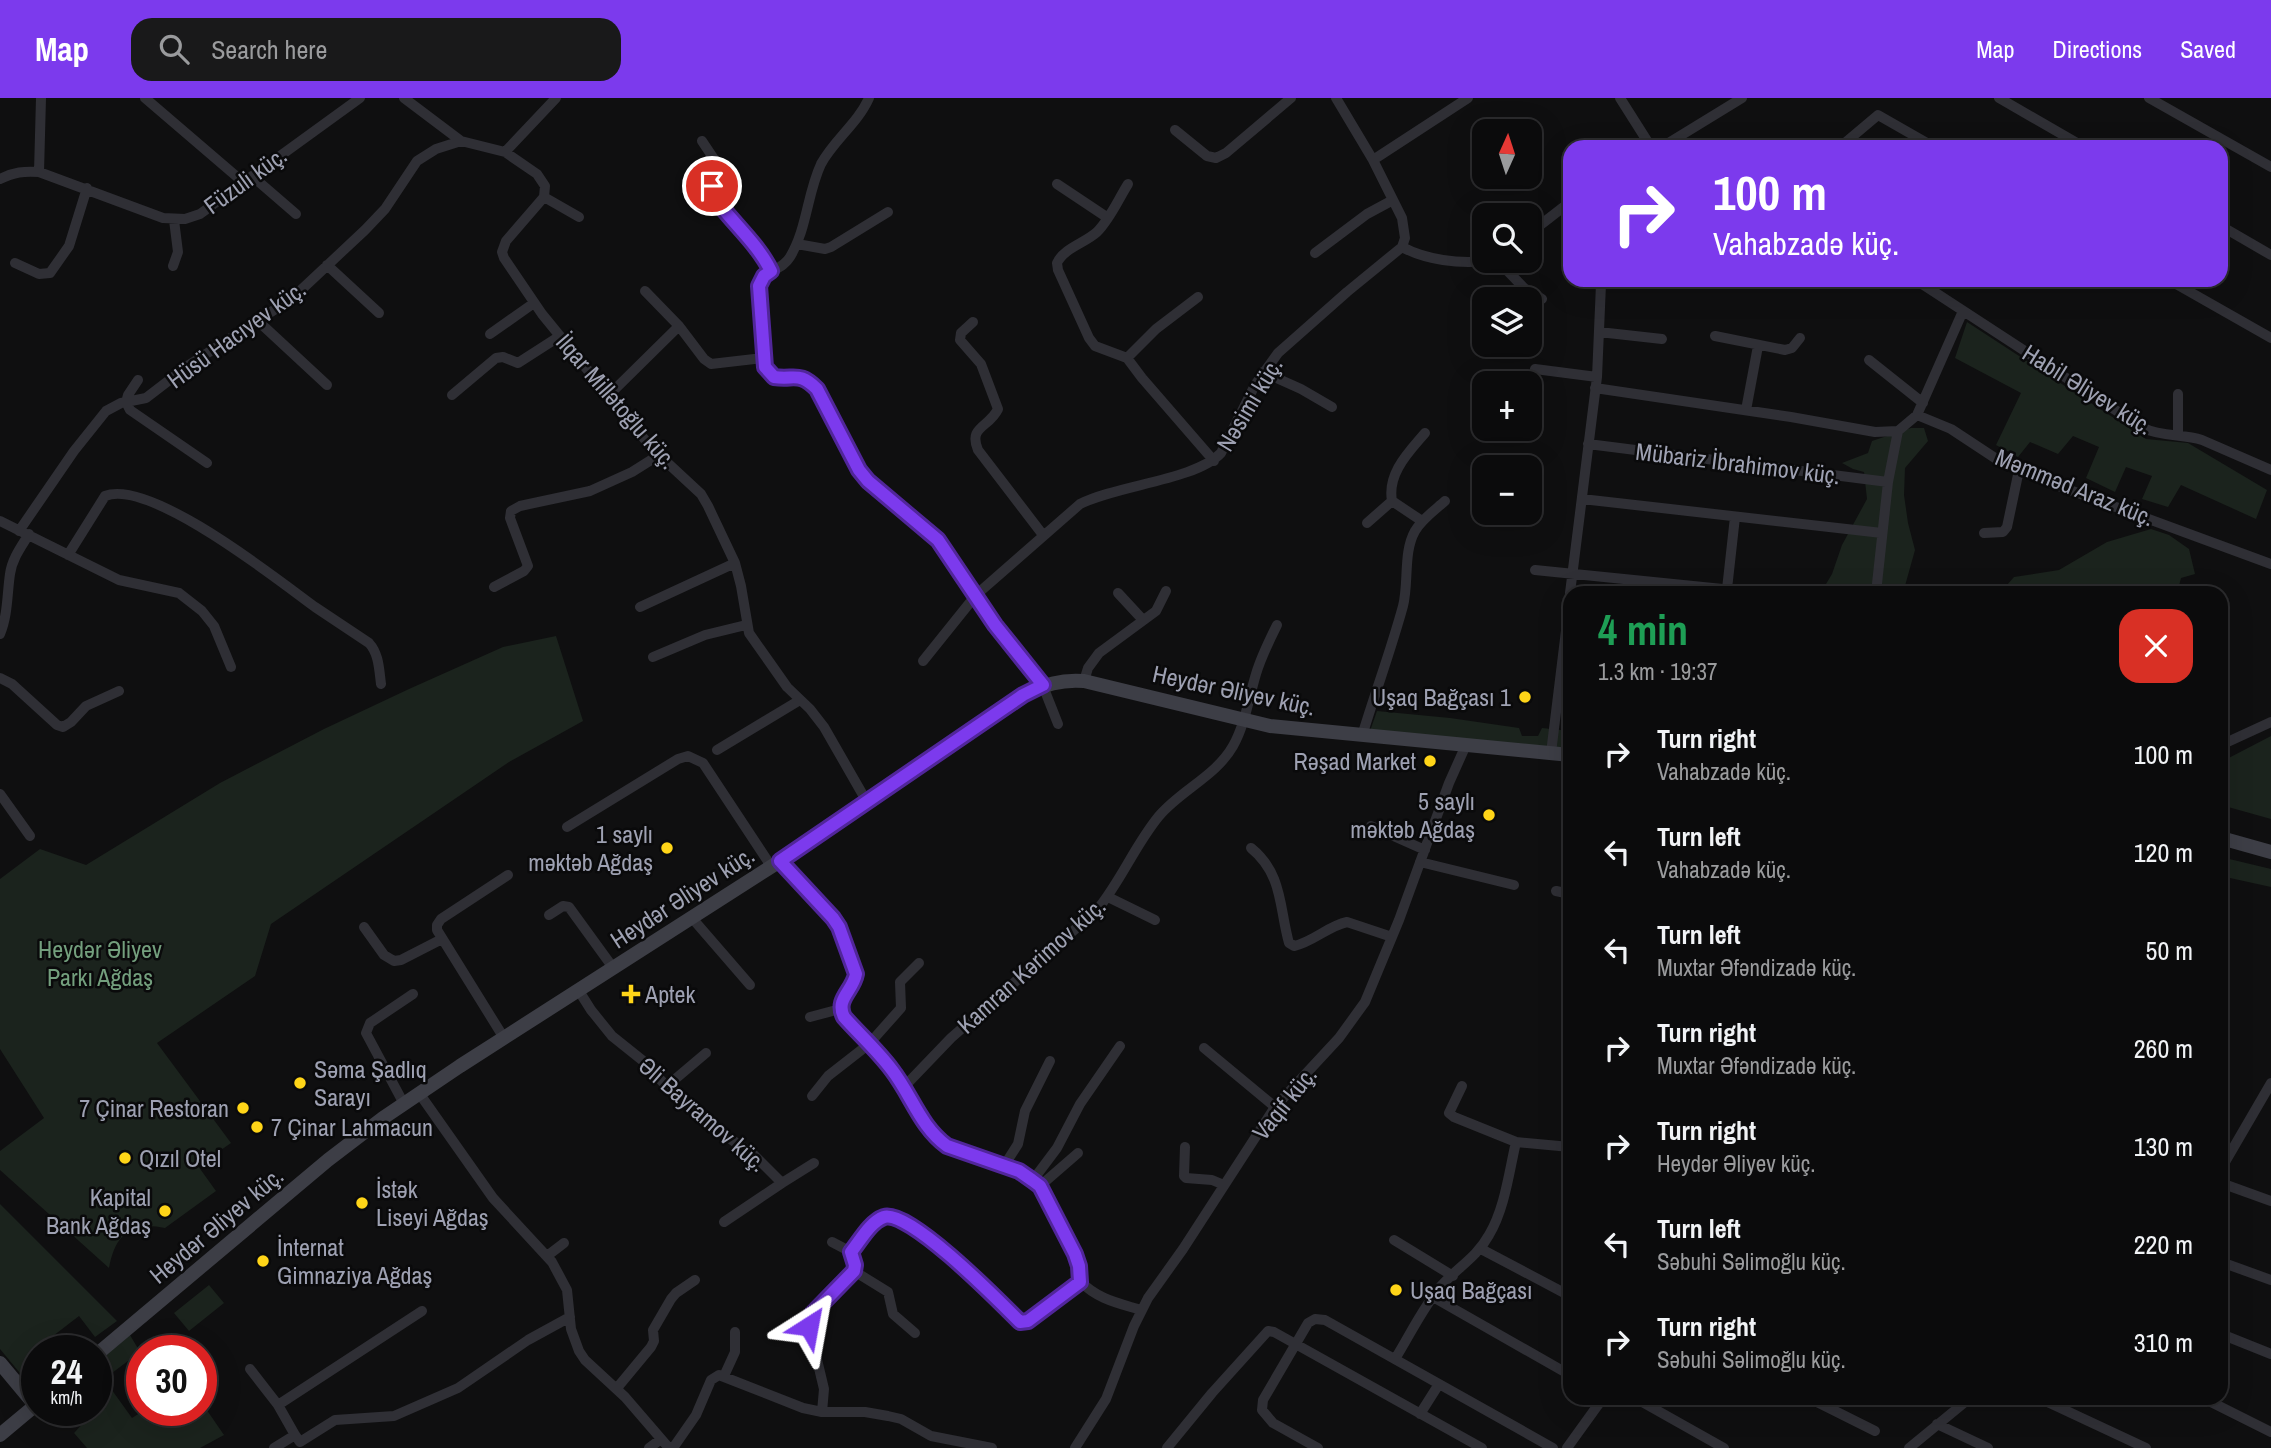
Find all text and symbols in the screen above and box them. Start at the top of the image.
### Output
search box [131,18,621,81]
text: Map [35,27,89,71]
icon: search [155,30,193,68]
text: Search here [211,32,327,67]
text: Map [1976,33,2014,65]
text: Directions [2052,33,2142,65]
text: Saved [2180,33,2236,65]
north arrow [1472,119,1542,189]
map controls [1472,119,1542,525]
street label: Füzuli küç. [197,139,293,221]
pin [682,156,742,216]
text: 100 m [1713,159,1827,225]
icon: arrive [693,167,731,205]
icon: right [1598,168,1689,259]
button: search [1472,203,1542,273]
text: Vahabzadə küç. [1713,222,1899,265]
street label: Hüsü Hacıyev küç. [160,273,312,395]
button: layers [1472,287,1542,357]
street label: İlqar Millətoğlu küç. [549,327,685,475]
street label: Habil Əliyev küç. [2017,336,2159,442]
street label: Nəsimi küç. [1209,351,1289,457]
button: + [1472,371,1542,441]
street label: Mübariz İbrahimov küç. [1634,435,1842,491]
street label: Məmməd Araz küç. [1991,441,2159,533]
button: − [1472,455,1542,525]
text: 4 min [1598,602,1688,658]
button: close [2119,609,2193,683]
text: 1.3 km · 19:37 [1598,656,1718,687]
street label: Heydər Əliyev küç. [1150,657,1318,723]
place label: Uşaq Bağçası 1 [1372,681,1511,713]
marker: Uşaq Bağçası 1 [1517,689,1533,705]
text: Turn right [1657,721,1756,756]
icon: right [1598,735,1636,773]
text: 100 m [2134,737,2193,772]
place label: Rəşad Market [1294,745,1417,777]
marker: Rəşad Market [1422,753,1438,769]
text: Vahabzadə küç. [1657,756,1791,787]
place label: 5 saylı məktəb Ağdaş [1350,785,1475,845]
marker: 5 saylı məktəb Ağdaş [1481,807,1497,823]
place label: 1 saylı məktəb Ağdaş [528,818,653,878]
text: Turn left [1657,819,1741,854]
icon: left [1598,833,1636,871]
text: 120 m [2134,835,2193,870]
street label: Heydər Əliyev küç. [604,839,760,955]
marker: 1 saylı məktəb Ağdaş [659,840,675,856]
text: Vahabzadə küç. [1657,854,1791,885]
street label: Kamran Kərimov küç. [950,890,1112,1040]
text: Turn left [1657,917,1741,952]
icon: left [1598,931,1636,969]
park label: Heydər Əliyev Parkı Ağdaş [38,933,162,993]
text: 50 m [2146,933,2193,968]
text: Muxtar Əfəndizadə küç. [1657,952,1856,983]
place label: Aptek [644,978,695,1010]
marker: Aptek [623,986,639,1002]
text: Turn right [1657,1015,1756,1050]
icon: right [1598,1029,1636,1067]
text: 260 m [2134,1031,2193,1066]
street label: Əli Bayramov küç. [632,1049,774,1179]
text: Muxtar Əfəndizadə küç. [1657,1050,1856,1081]
place label: Səma Şadlıq Sarayı [314,1053,427,1113]
street label: Vaqif küç. [1244,1059,1324,1147]
marker: Səma Şadlıq Sarayı [292,1075,308,1091]
place label: 7 Çinar Restoran [79,1092,229,1124]
marker: 7 Çinar Restoran [235,1100,251,1116]
place label: 7 Çinar Lahmacun [271,1111,433,1143]
text: Turn right [1657,1113,1756,1148]
marker: 7 Çinar Lahmacun [249,1119,265,1135]
icon: right [1598,1127,1636,1165]
text: 130 m [2134,1129,2193,1164]
place label: Qızıl Otel [139,1142,221,1174]
text: Heydər Əliyev küç. [1657,1148,1815,1179]
marker: Qızıl Otel [117,1150,133,1166]
street label: Heydər Əliyev küç. [142,1160,290,1290]
place label: İstək Liseyi Ağdaş [376,1173,489,1233]
place label: Kapital Bank Ağdaş [46,1181,151,1241]
marker: İstək Liseyi Ağdaş [354,1195,370,1211]
marker: Kapital Bank Ağdaş [157,1203,173,1219]
text: Turn left [1657,1211,1741,1246]
icon: left [1598,1225,1636,1263]
text: 220 m [2134,1227,2193,1262]
place label: İnternat Gimnaziya Ağdaş [277,1231,432,1291]
text: Səbuhi Səlimoğlu küç. [1657,1246,1846,1277]
marker: İnternat Gimnaziya Ağdaş [255,1253,271,1269]
place label: Uşaq Bağçası [1410,1274,1533,1306]
marker: Uşaq Bağçası [1388,1282,1404,1298]
position arrow [772,1289,846,1363]
text: Turn right [1657,1309,1756,1344]
icon: right [1598,1323,1636,1361]
text: 310 m [2134,1325,2193,1360]
speed limit sign: 30 [126,1335,217,1426]
text: Səbuhi Səlimoğlu küç. [1657,1344,1846,1375]
text: 24 [51,1348,82,1395]
text: km/h [51,1385,83,1410]

